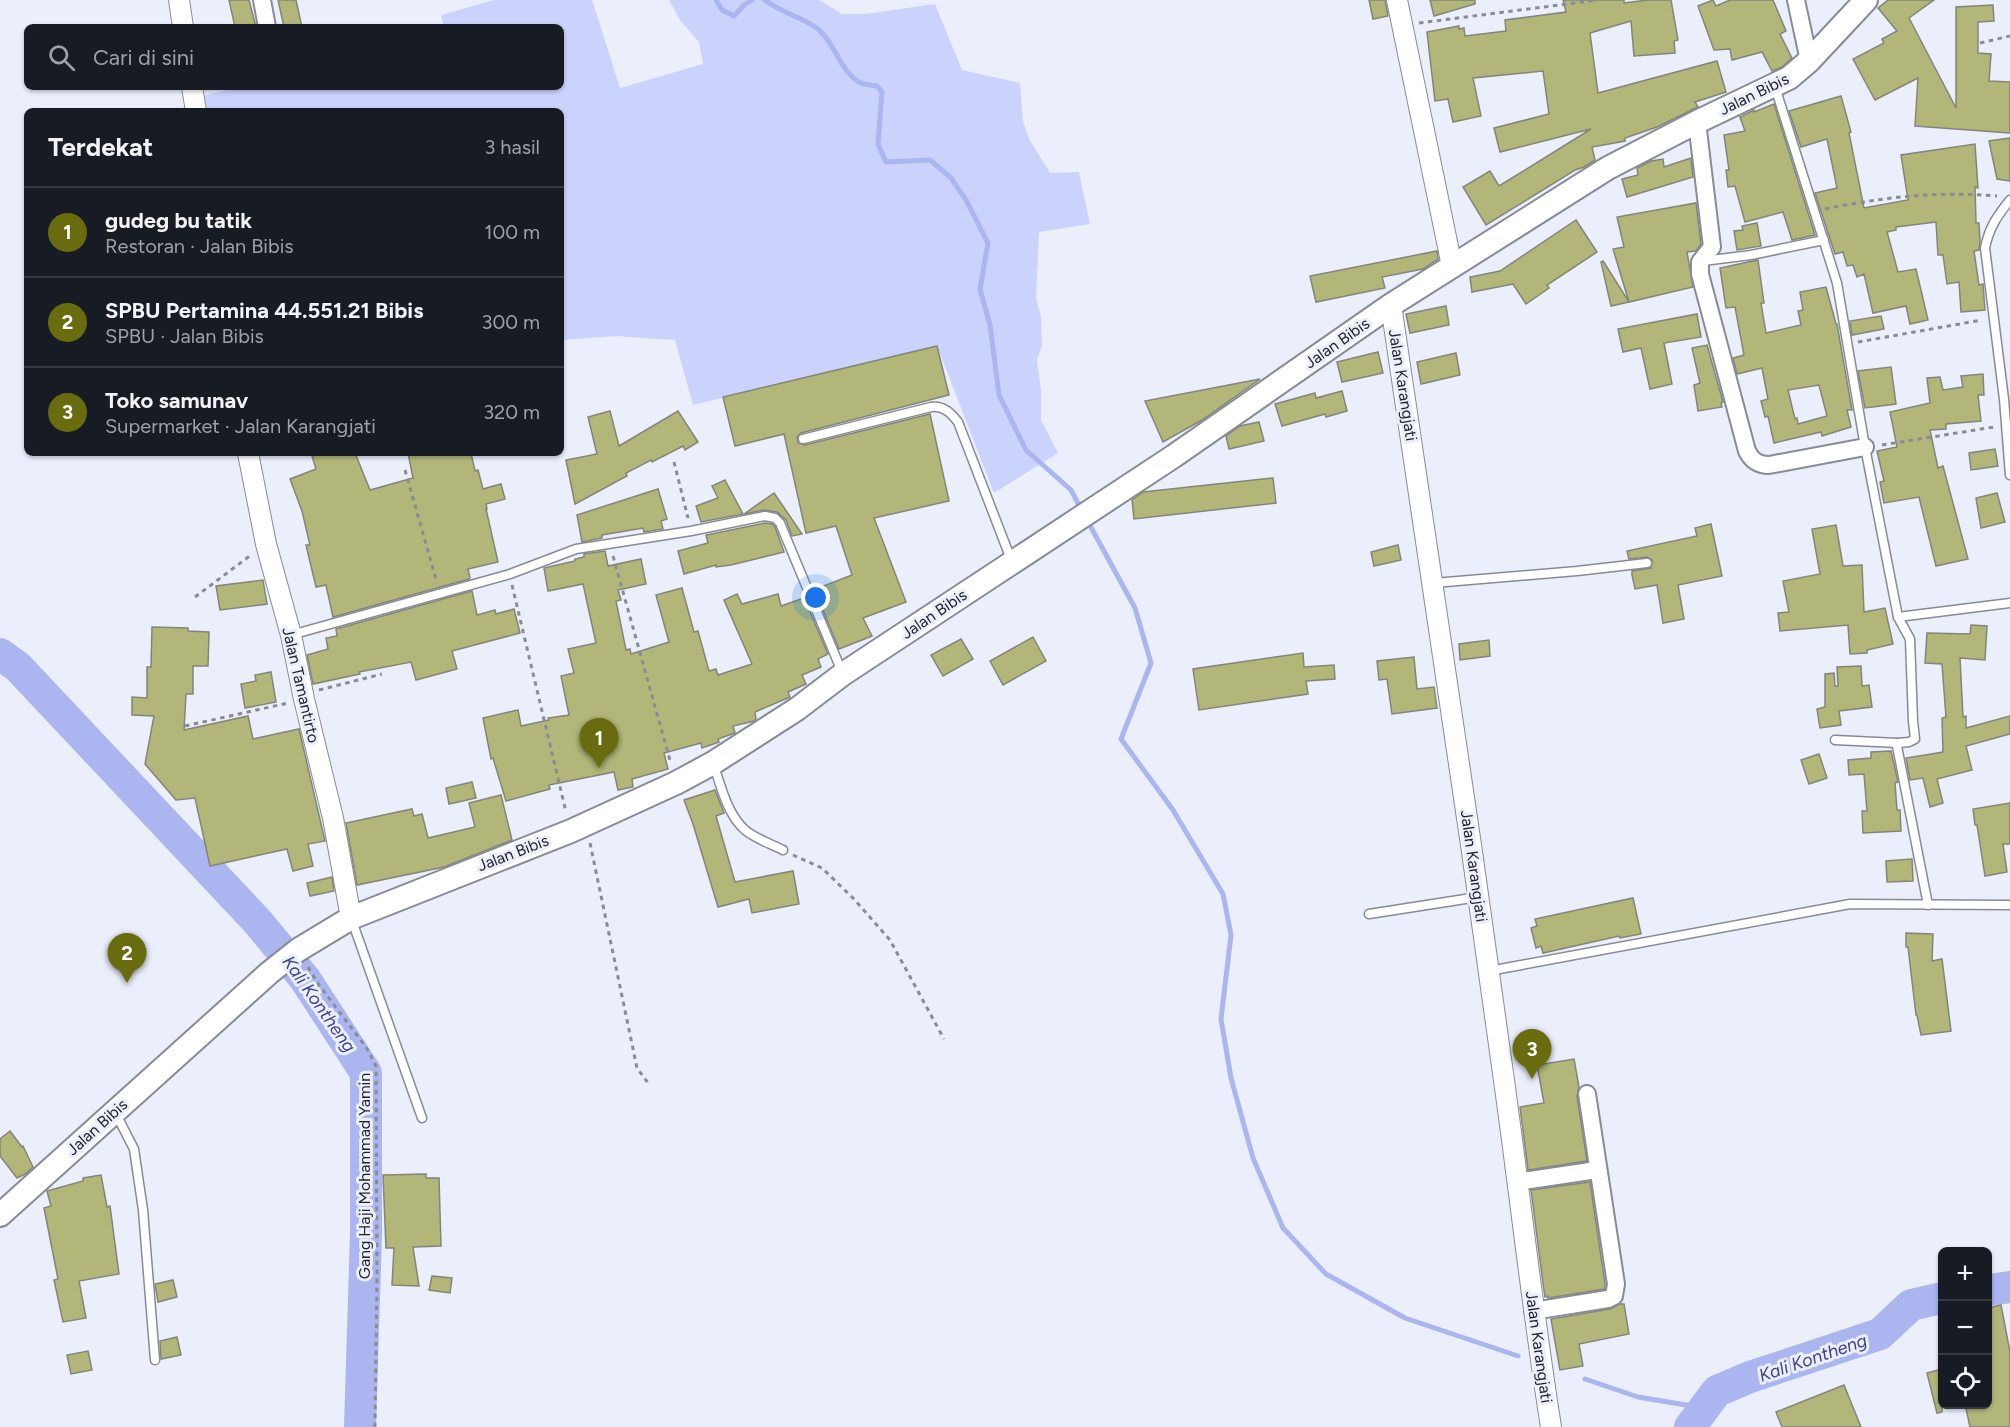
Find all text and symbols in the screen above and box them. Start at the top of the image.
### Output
search box [24,24,564,90]
icon: search [45,41,78,74]
text: Cari di sini [93,44,194,71]
street label: Jalan Bibis [1716,69,1792,119]
text: Terdekat [48,131,153,163]
text: 3 hasil [484,135,540,159]
text: gudeg bu tatik [105,207,252,234]
text: 1 [63,220,72,244]
text: 100 m [484,220,540,244]
text: Restoran · Jalan Bibis [105,234,294,258]
text: SPBU Pertamina 44.551.21 Bibis [105,297,423,324]
text: 2 [62,310,73,334]
text: 300 m [482,310,540,334]
street label: Jalan Bibis [1301,314,1373,372]
text: SPBU · Jalan Bibis [105,324,264,348]
street label: Jalan Karangjati [1385,328,1421,442]
text: Toko samunav [105,387,248,414]
text: 3 [62,400,73,424]
text: 320 m [483,400,540,424]
text: Supermarket · Jalan Karangjati [105,414,376,438]
your location [801,583,830,612]
street label: Jalan Bibis [898,585,970,643]
street label: Jalan Tamantirto [278,625,324,745]
pin: 1 [580,718,618,768]
street label: Jalan Karangjati [1457,809,1491,923]
street label: Jalan Bibis [475,831,551,875]
pin: 2 [108,934,146,983]
water label: Kali Kontheng [278,951,361,1057]
pin: 3 [1512,1030,1552,1079]
street label: Gang Haji Mohammad Yamin [355,1073,374,1279]
street label: Jalan Bibis [63,1095,131,1159]
map controls [1938,1247,1992,1409]
button: + [1938,1247,1992,1301]
street label: Jalan Karangjati [1522,1290,1556,1404]
button: − [1938,1301,1992,1355]
water label: Kali Kontheng [1756,1329,1870,1387]
button: locate [1938,1355,1992,1409]

